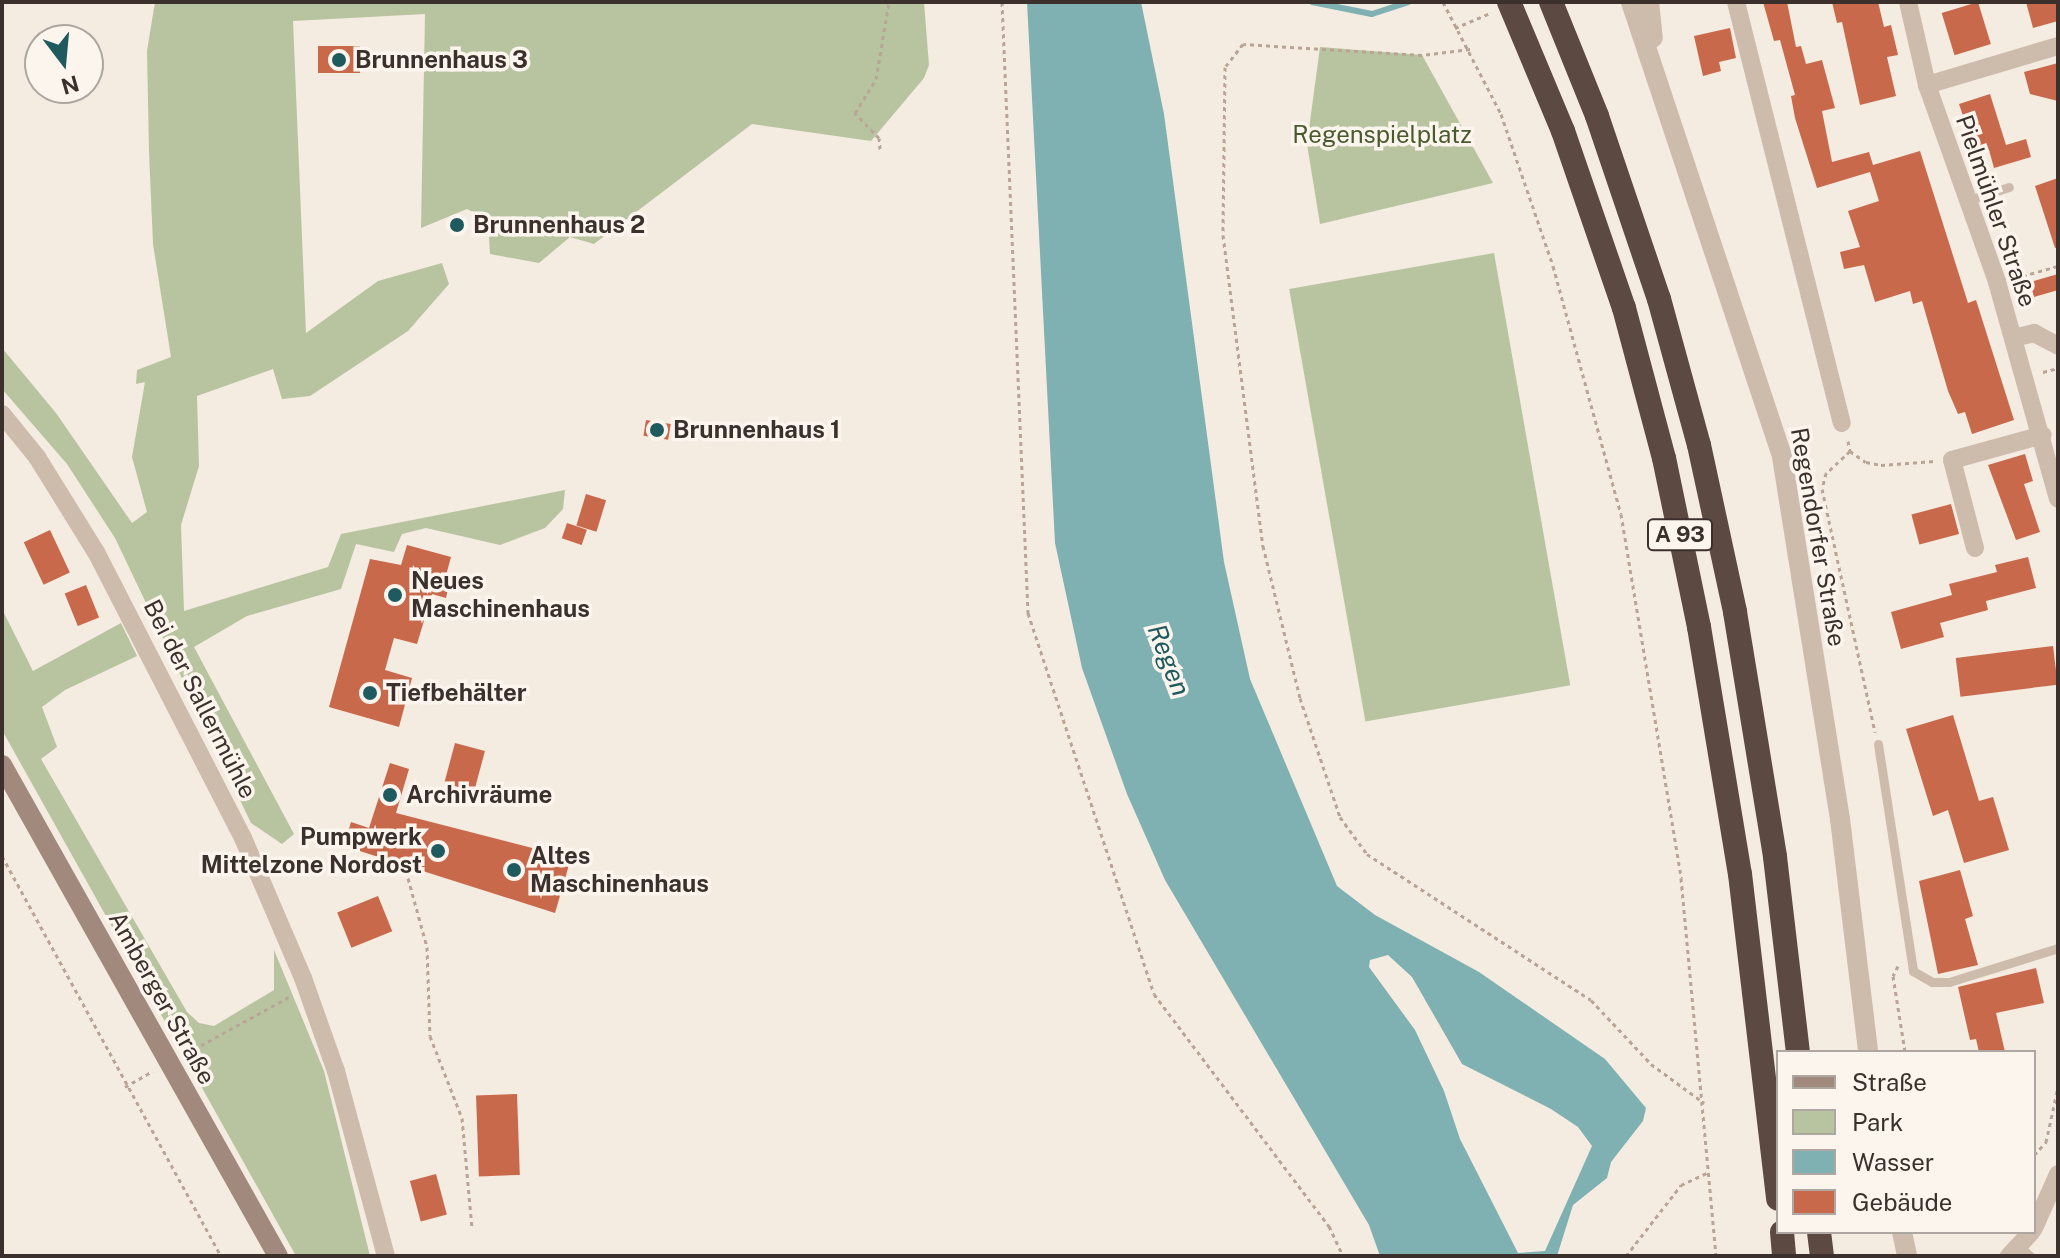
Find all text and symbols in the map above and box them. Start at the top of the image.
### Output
north arrow [24,24,104,104]
place label: Brunnenhaus 3 [355,46,528,74]
marker: Brunnenhaus 3 [330,51,348,69]
text: N [58,70,82,100]
street label: Pielmühler Straße [1950,111,2042,311]
park label: Regenspielplatz [1292,121,1472,149]
place label: Brunnenhaus 2 [473,211,646,239]
marker: Brunnenhaus 2 [448,216,466,234]
place label: Brunnenhaus 1 [673,416,841,444]
marker: Brunnenhaus 1 [648,421,666,439]
street label: Regendorfer Straße [1785,425,1851,649]
road number: A 93 [1646,517,1714,553]
place label: Neues Maschinenhaus [411,567,590,623]
marker: Neues Maschinenhaus [386,586,404,604]
street label: Bei der Sallermühle [137,595,263,803]
water label: Regen [1141,620,1197,700]
place label: Tiefbehälter [386,679,527,707]
marker: Tiefbehälter [361,684,379,702]
place label: Archivräume [406,781,552,809]
marker: Archivräume [381,786,399,804]
place label: Pumpwerk Mittelzone Nordost [201,823,422,879]
marker: Pumpwerk Mittelzone Nordost [429,842,447,860]
place label: Altes Maschinenhaus [530,842,709,898]
marker: Altes Maschinenhaus [505,861,523,879]
street label: Amberger Straße [103,907,221,1089]
legend [1776,1050,2036,1234]
text: Straße [1852,1068,1927,1096]
text: Park [1852,1108,1903,1136]
text: Wasser [1852,1148,1934,1176]
text: Gebäude [1852,1188,1952,1216]

